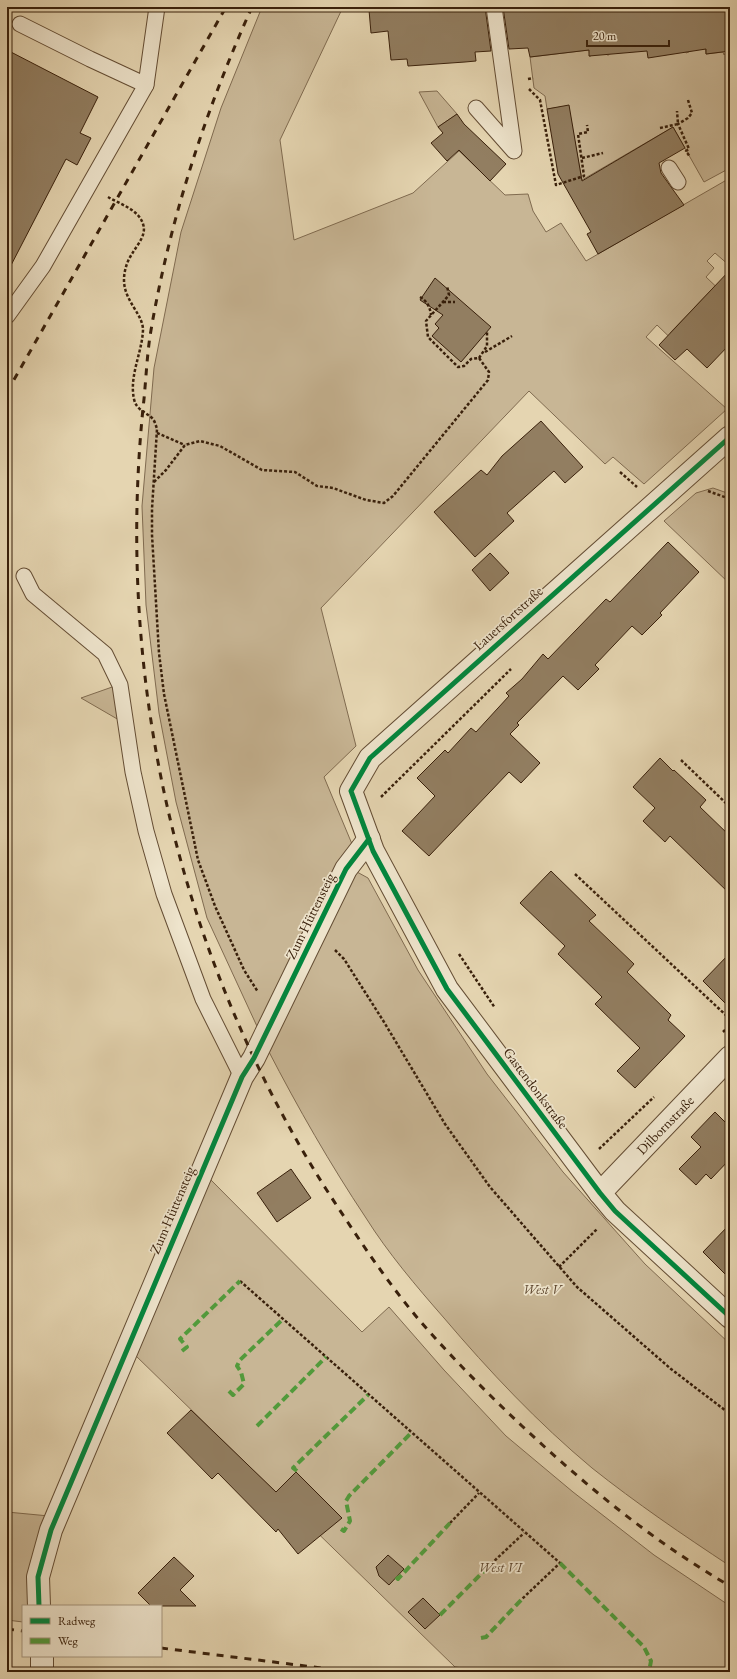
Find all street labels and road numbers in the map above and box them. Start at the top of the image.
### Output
street label: Lauersfortstraße [469,582,547,654]
street label: Zum Hüttensteig [281,869,339,962]
street label: Gastendonkstraße [500,1044,573,1133]
street label: Dilbornstraße [632,1091,698,1158]
street label: Zum Hüttensteig [145,1162,199,1257]

